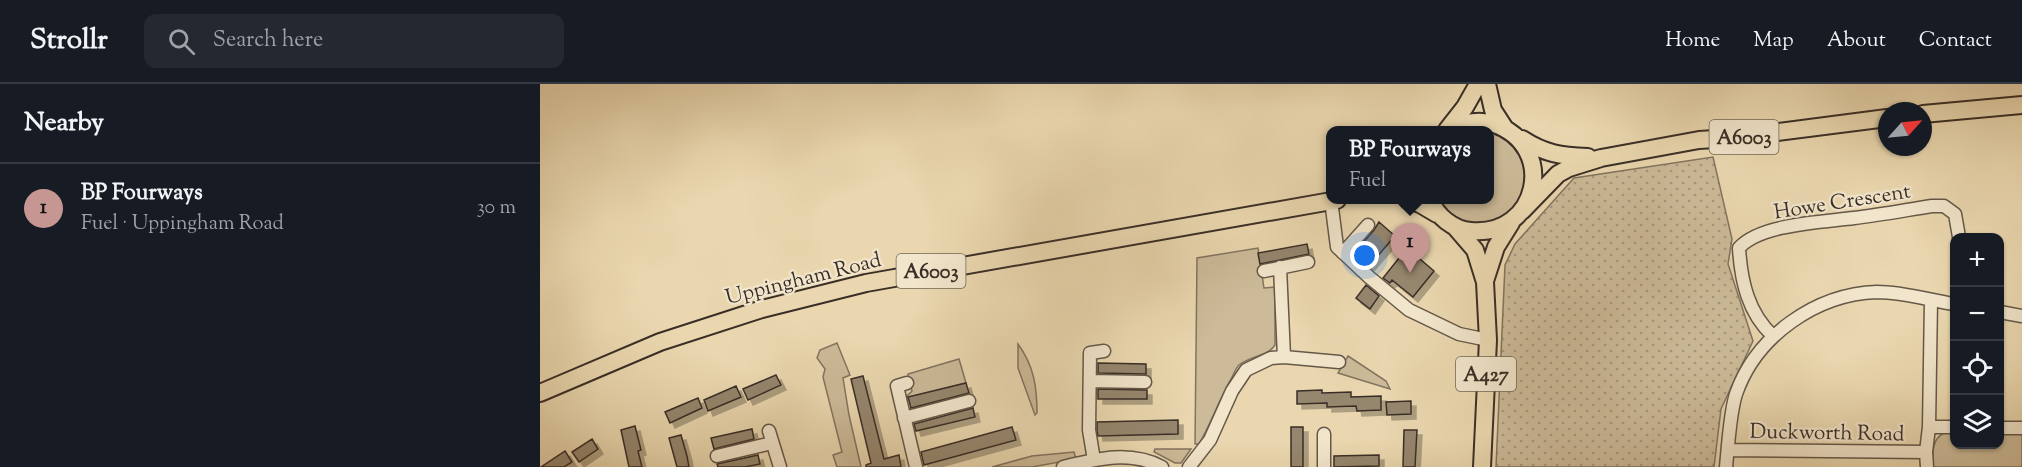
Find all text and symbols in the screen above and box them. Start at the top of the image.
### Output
search box [144,14,564,68]
text: Strollr [30,21,108,61]
icon: search [165,25,198,58]
text: Search here [213,25,323,57]
text: Home [1665,26,1720,56]
text: Map [1753,26,1794,56]
text: About [1827,26,1886,56]
text: Contact [1919,26,1992,56]
north arrow [1878,102,1932,156]
text: Nearby [24,105,104,142]
road number: A6003 [1710,120,1778,154]
popup [1326,126,1494,204]
text: BP Fourways [1349,135,1471,167]
text: Fuel [1349,167,1386,196]
street label: Howe Crescent [1772,177,1913,229]
text: BP Fourways [81,178,203,210]
text: 1 [40,194,47,223]
text: 30 m [477,194,516,223]
text: Fuel · Uppingham Road [81,210,284,239]
pin: 1 [1390,224,1430,273]
map controls [1950,233,2004,449]
button: + [1950,233,2004,287]
your location [1350,241,1379,270]
street label: Uppingham Road [722,246,885,314]
road number: A6003 [896,254,966,288]
button: − [1950,287,2004,341]
button: locate [1950,341,2004,395]
road number: A427 [1456,357,1516,391]
button: layers [1950,395,2004,449]
street label: Duckworth Road [1749,418,1905,450]

